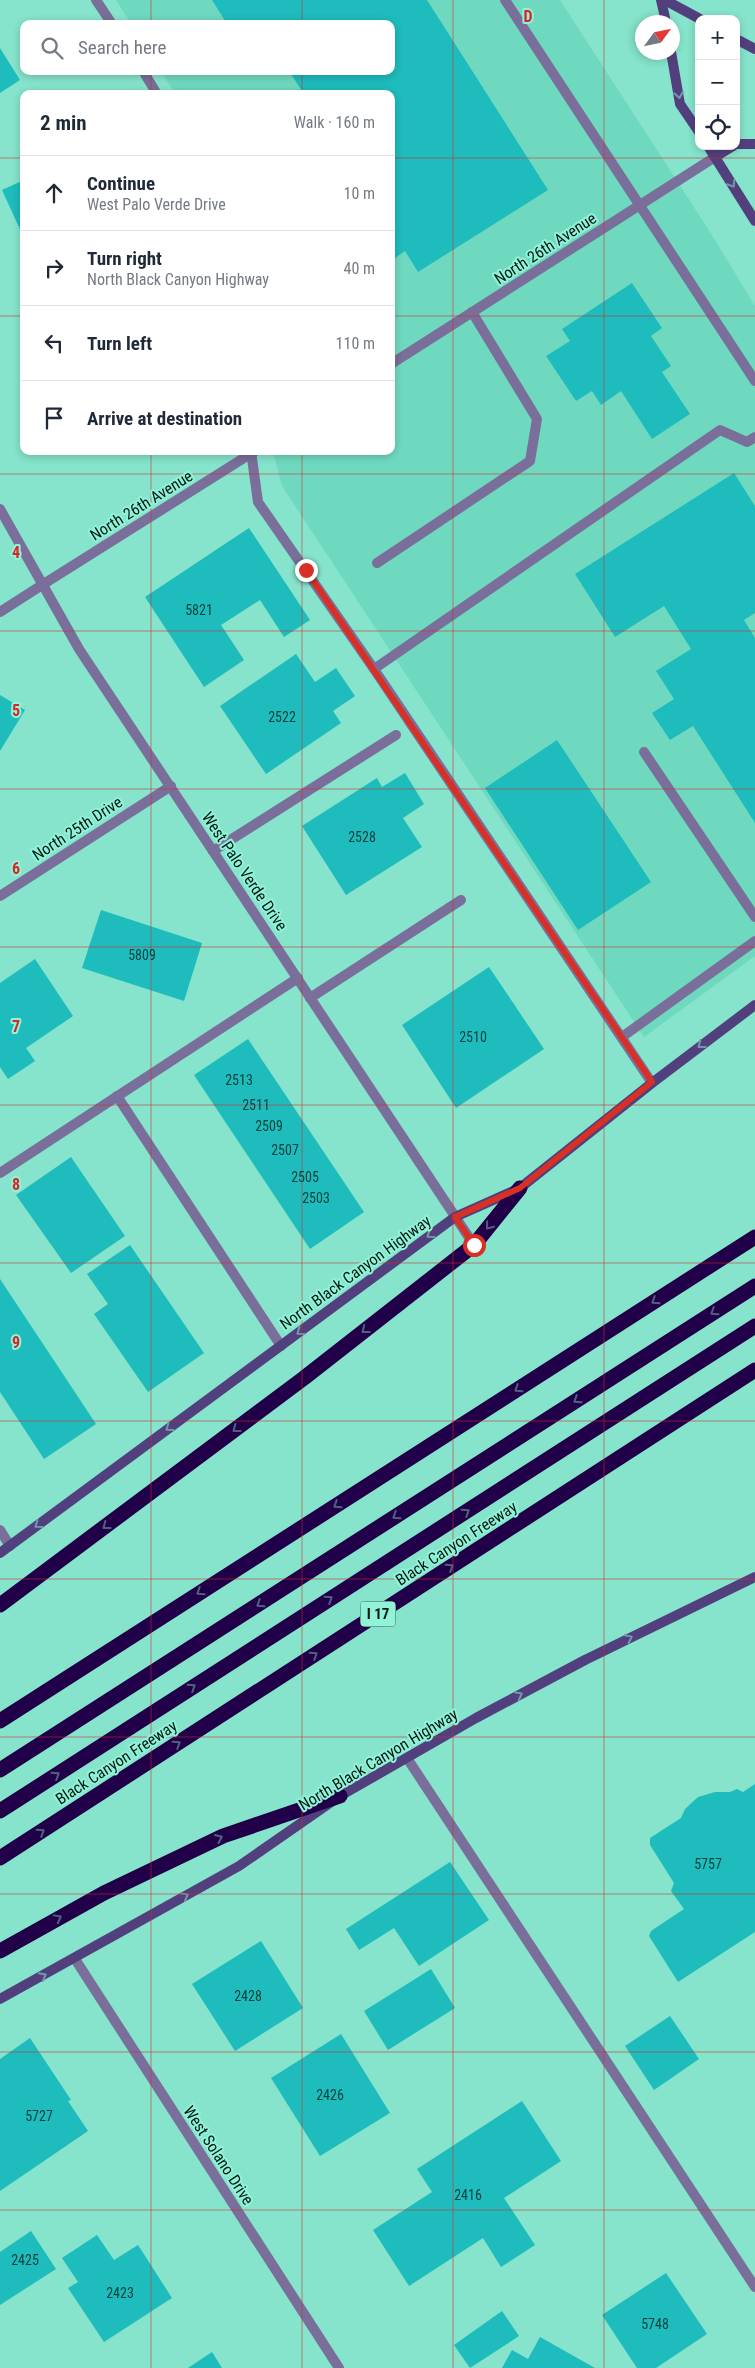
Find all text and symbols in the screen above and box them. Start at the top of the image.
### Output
text: D [523,7,533,26]
north arrow [635,15,680,60]
map controls [695,15,740,150]
button: + [695,15,740,60]
search box [20,20,395,75]
icon: search [38,34,66,62]
text: Search here [78,36,166,59]
button: − [695,60,740,105]
one-way arrow [673,90,683,99]
button: locate [695,105,740,150]
text: 2 min [40,111,87,135]
text: Walk · 160 m [294,113,375,132]
text: Continue [87,172,155,195]
one-way arrow [725,178,735,187]
icon: ahead [40,179,68,207]
text: 10 m [343,184,375,203]
text: West Palo Verde Drive [87,195,226,214]
street label: North 26th Avenue [491,208,600,288]
text: Turn right [87,247,162,270]
icon: right [40,254,68,282]
text: 40 m [343,259,375,278]
text: North Black Canyon Highway [87,270,269,289]
icon: left [40,329,68,357]
text: Turn left [87,332,152,355]
text: 110 m [336,334,375,353]
icon: arrive [40,404,68,432]
text: Arrive at destination [87,407,242,430]
street label: North 26th Avenue [86,466,196,545]
text: 4 [12,543,20,562]
route end [295,559,318,582]
house number: 5821 [185,602,213,618]
text: 5 [12,701,20,720]
house number: 2522 [268,709,296,725]
street label: North 25th Drive [29,792,126,864]
street label: West Palo Verde Drive [198,808,291,934]
house number: 2528 [348,829,376,845]
text: 6 [12,859,20,878]
house number: 5809 [128,947,156,963]
text: 7 [12,1017,20,1036]
house number: 2510 [459,1029,487,1045]
one-way arrow [698,1040,707,1048]
house number: 2513 [225,1072,253,1088]
house number: 2511 [242,1097,270,1113]
house number: 2509 [255,1118,283,1134]
house number: 2507 [271,1142,299,1158]
house number: 2505 [291,1169,319,1185]
text: 8 [12,1175,20,1194]
house number: 2503 [302,1190,330,1206]
street label: North Black Canyon Highway [276,1211,435,1334]
one-way arrow [486,1221,495,1230]
one-way arrow [426,1229,436,1238]
route start [463,1234,486,1257]
one-way arrow [651,1295,660,1305]
one-way arrow [710,1306,720,1315]
one-way arrow [362,1325,371,1333]
one-way arrow [297,1326,306,1334]
text: 9 [12,1333,20,1352]
one-way arrow [514,1383,524,1392]
one-way arrow [574,1393,583,1403]
one-way arrow [165,1422,175,1431]
one-way arrow [232,1423,242,1432]
street label: Black Canyon Freeway [392,1497,521,1590]
one-way arrow [333,1499,343,1508]
one-way arrow [461,1508,470,1518]
one-way arrow [393,1510,402,1519]
one-way arrow [34,1519,44,1528]
one-way arrow [102,1520,112,1529]
one-way arrow [445,1564,454,1573]
one-way arrow [197,1586,206,1596]
one-way arrow [324,1596,333,1606]
one-way arrow [256,1597,265,1607]
road number: I 17 [360,1602,396,1626]
one-way arrow [624,1634,633,1645]
one-way arrow [309,1652,318,1662]
one-way arrow [187,1684,196,1693]
one-way arrow [514,1691,523,1701]
street label: North Black Canyon Highway [295,1704,461,1814]
street label: Black Canyon Freeway [52,1716,181,1809]
one-way arrow [172,1740,181,1750]
one-way arrow [50,1772,59,1781]
one-way arrow [36,1828,45,1838]
one-way arrow [214,1834,223,1845]
house number: 5757 [694,1856,722,1872]
one-way arrow [179,1893,188,1903]
one-way arrow [52,1915,61,1925]
one-way arrow [38,1972,47,1982]
house number: 2428 [234,1988,262,2004]
house number: 2426 [316,2087,344,2103]
street label: West Solano Drive [180,2102,258,2208]
house number: 5727 [25,2108,53,2124]
house number: 2416 [454,2187,482,2203]
house number: 2425 [11,2252,39,2268]
house number: 2423 [106,2285,134,2301]
house number: 5748 [641,2316,669,2332]

